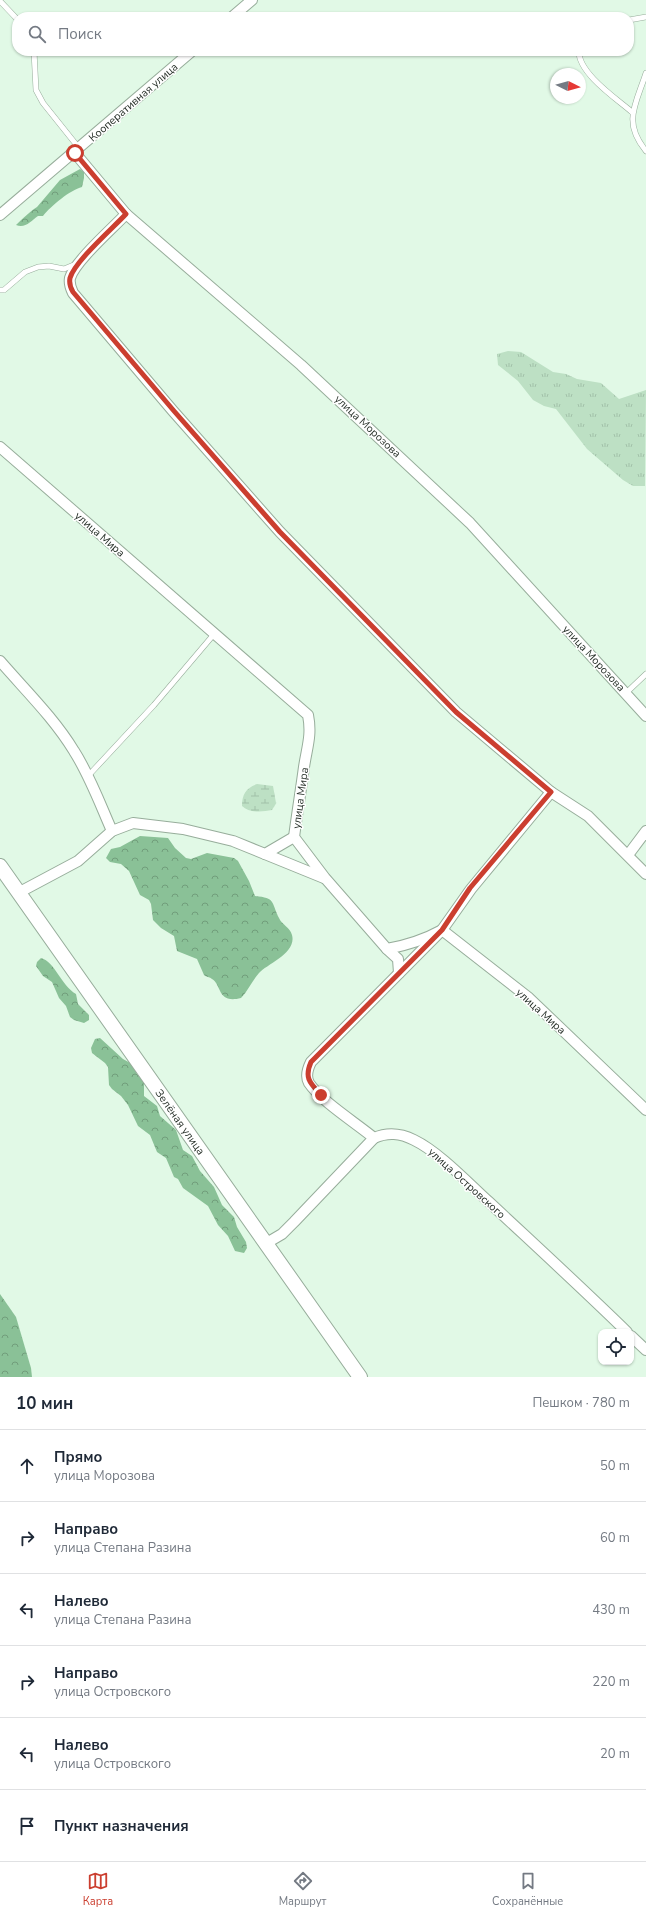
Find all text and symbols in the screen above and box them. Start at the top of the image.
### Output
search box [12,12,634,56]
icon: search [26,23,48,45]
text: Поиск [58,24,102,44]
street label: Кооперативная улица [86,59,181,145]
north arrow [550,68,586,104]
route start [66,144,84,162]
street label: улица Морозова [331,392,404,461]
street label: улица Мира [71,508,128,560]
street label: улица Морозова [559,622,628,695]
street label: улица Мира [289,766,312,830]
street label: улица Мира [513,985,569,1038]
street label: Зелёная улица [151,1086,208,1158]
route end [312,1086,330,1104]
street label: улица Островского [425,1145,508,1222]
map controls [598,1329,634,1365]
button: locate [598,1329,634,1365]
text: 10 мин [16,1392,73,1415]
text: Пешком · 780 m [532,1394,630,1412]
text: Прямо [54,1447,102,1467]
icon: ahead [16,1455,38,1477]
text: 50 m [600,1457,630,1475]
text: улица Морозова [54,1467,155,1485]
text: Направо [54,1519,118,1539]
icon: right [16,1527,38,1549]
text: 60 m [600,1529,630,1547]
text: улица Степана Разина [54,1539,192,1557]
text: Налево [54,1591,109,1611]
icon: left [16,1599,38,1621]
text: 430 m [592,1601,630,1619]
text: улица Степана Разина [54,1611,192,1629]
text: Направо [54,1663,118,1683]
icon: right [16,1671,38,1693]
text: 220 m [592,1673,630,1691]
text: улица Островского [54,1683,171,1701]
text: Налево [54,1735,109,1755]
icon: left [16,1743,38,1765]
text: 20 m [600,1745,630,1763]
text: улица Островского [54,1755,171,1773]
icon: arrive [16,1815,38,1837]
text: Пункт назначения [54,1816,189,1836]
tab: Карта [83,1870,113,1909]
tab: Маршрут [279,1870,327,1909]
tab: Сохранённые [492,1870,563,1909]

